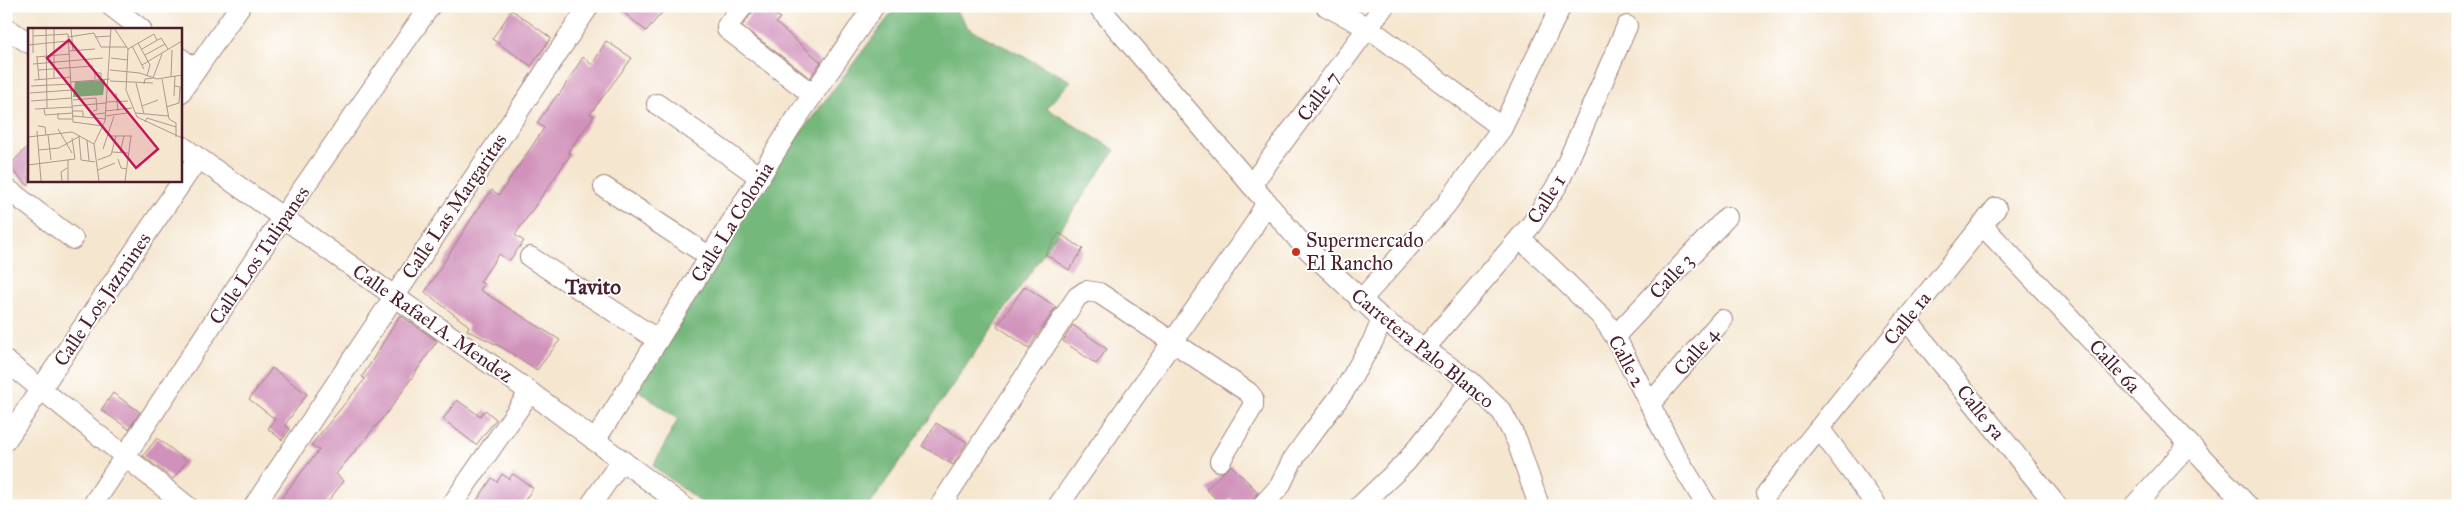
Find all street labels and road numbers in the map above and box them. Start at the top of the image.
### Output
street label: Calle 7 [1292,66,1344,126]
street label: Calle Las Margaritas [396,129,512,284]
street label: Calle La Colonia [685,157,779,286]
street label: Calle 1 [1522,170,1570,228]
street label: Calle Los Tulipanes [204,181,314,329]
street label: Calle Los Jazmines [48,228,156,371]
street label: Calle 3 [1644,248,1698,304]
street label: Calle Rafael A. Mendez [348,259,518,387]
street label: Carretera Palo Blanco [1347,283,1499,413]
street label: Calle 1a [1878,286,1936,350]
street label: Calle 4 [1668,321,1724,380]
street label: Calle 2 [1603,331,1651,391]
street label: Calle 6a [2084,334,2146,398]
street label: Calle 5a [1952,380,2011,445]

